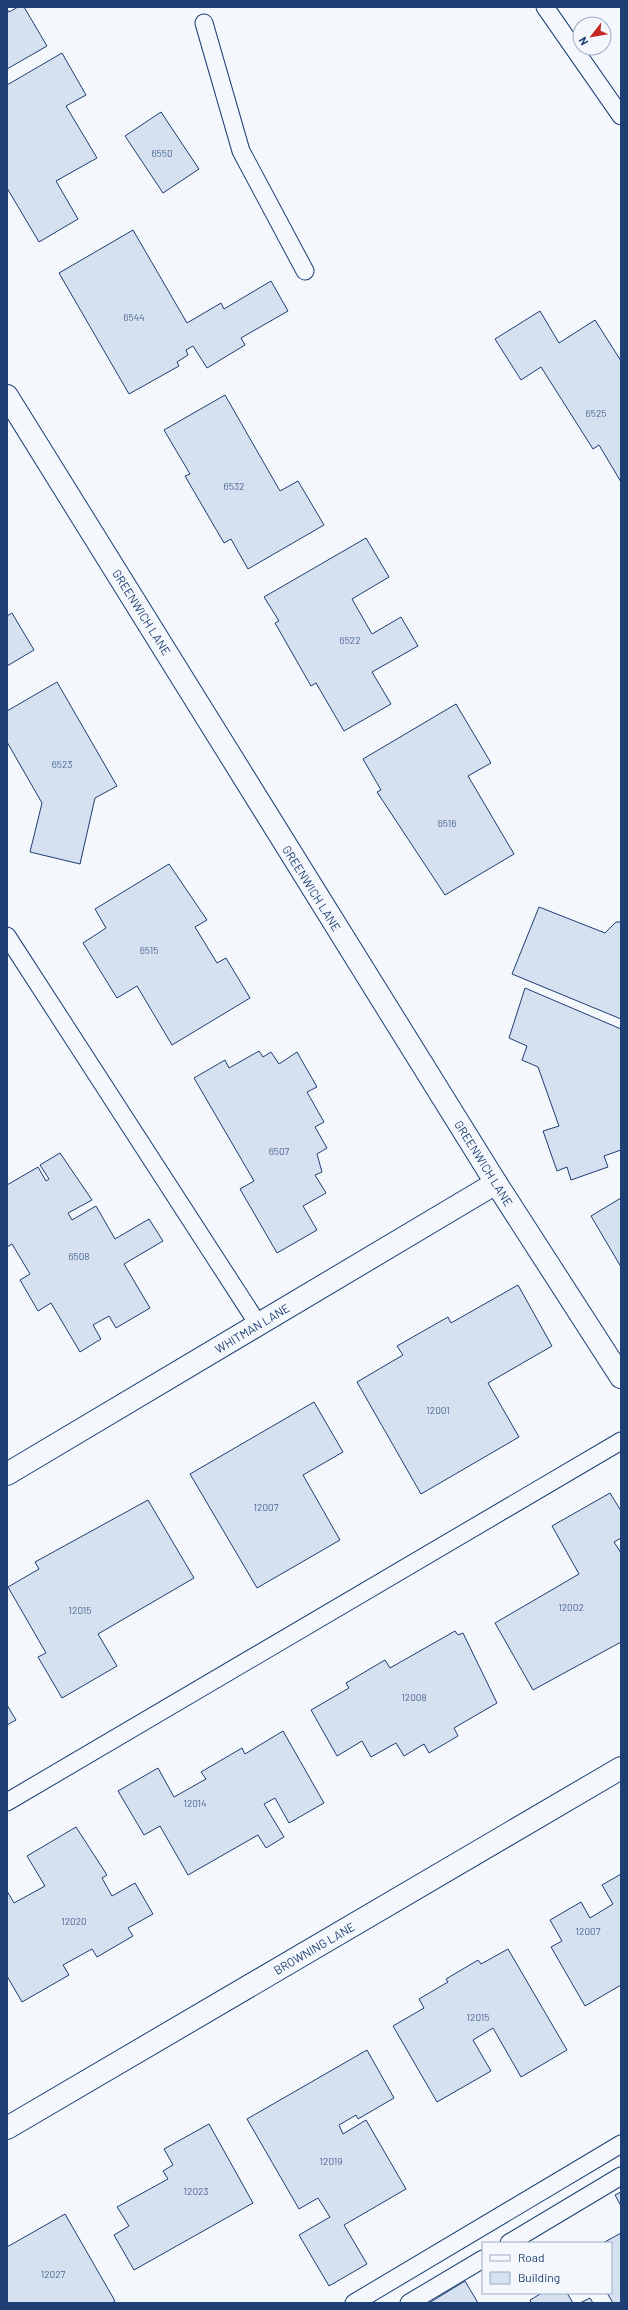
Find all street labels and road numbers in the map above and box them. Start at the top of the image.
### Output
street label: GREENWICH LANE [110,567,174,657]
street label: GREENWICH LANE [280,843,344,933]
street label: GREENWICH LANE [452,1118,516,1208]
street label: WHITMAN LANE [212,1300,292,1356]
street label: BROWNING LANE [271,1919,357,1977]

